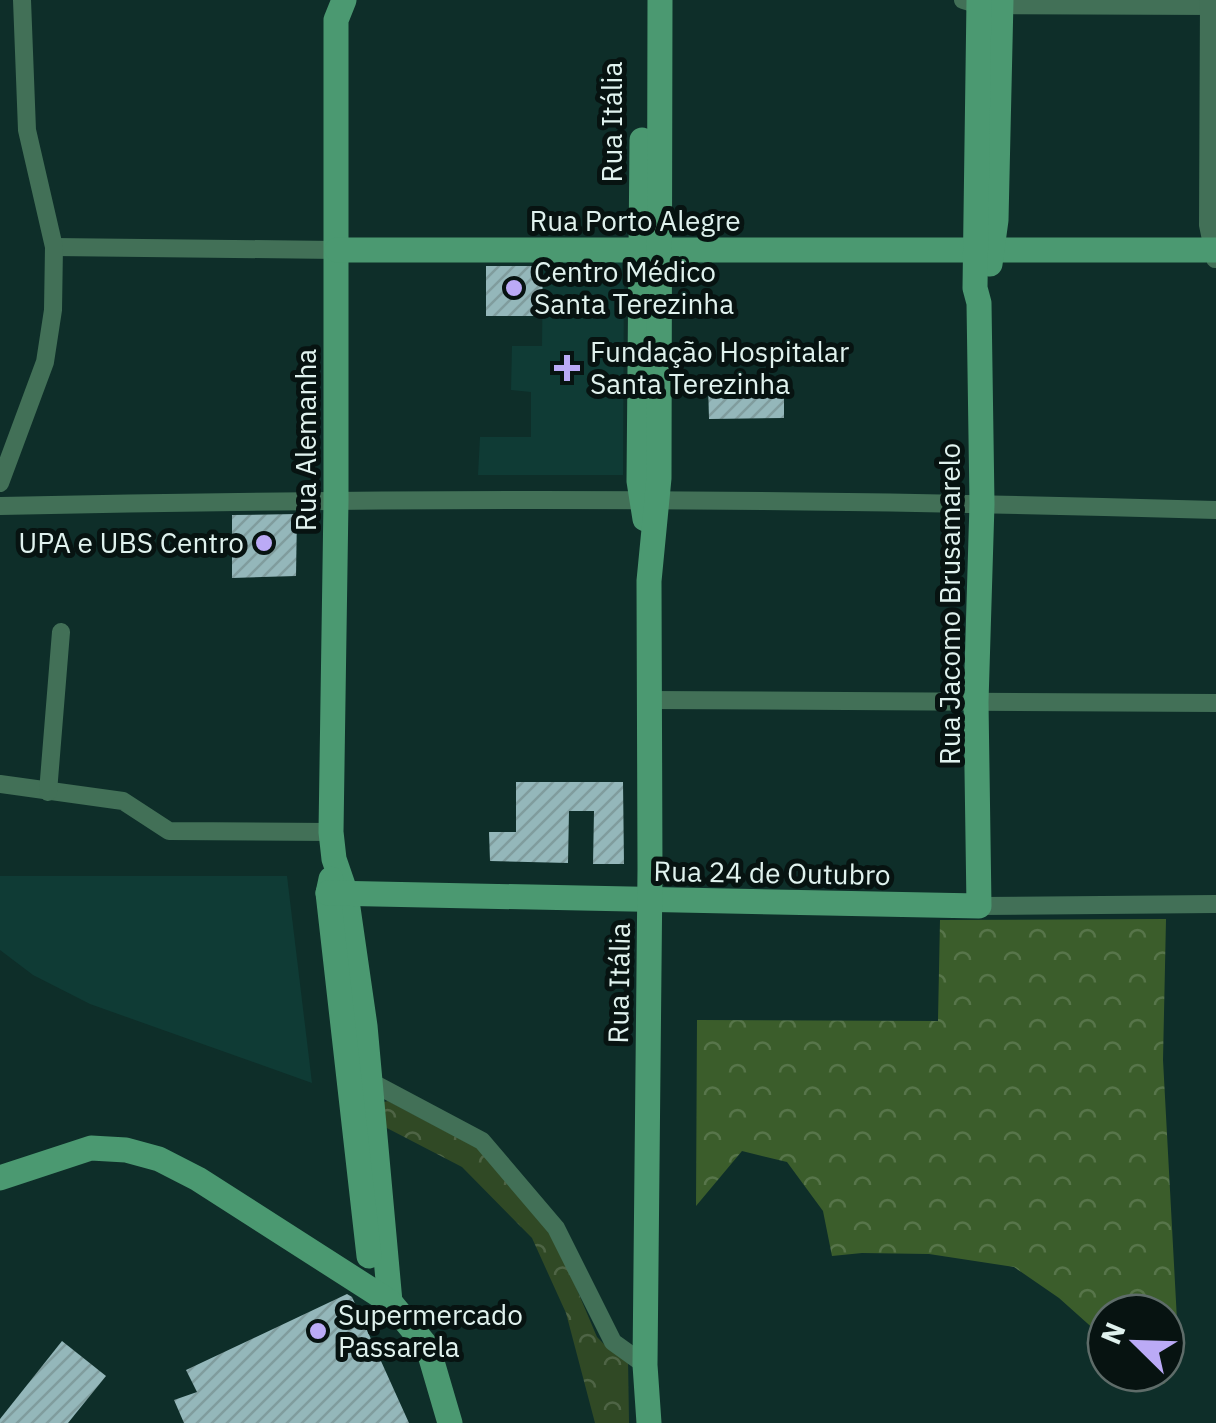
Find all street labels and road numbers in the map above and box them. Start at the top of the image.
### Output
street label: Rua Itália [593,61,630,182]
street label: Rua Porto Alegre [529,202,741,239]
street label: Rua Alemanha [287,349,324,531]
street label: Rua Jacomo Brusamarelo [931,443,968,765]
street label: Rua 24 de Outubro [653,852,891,893]
street label: Rua Itália [599,922,638,1044]

